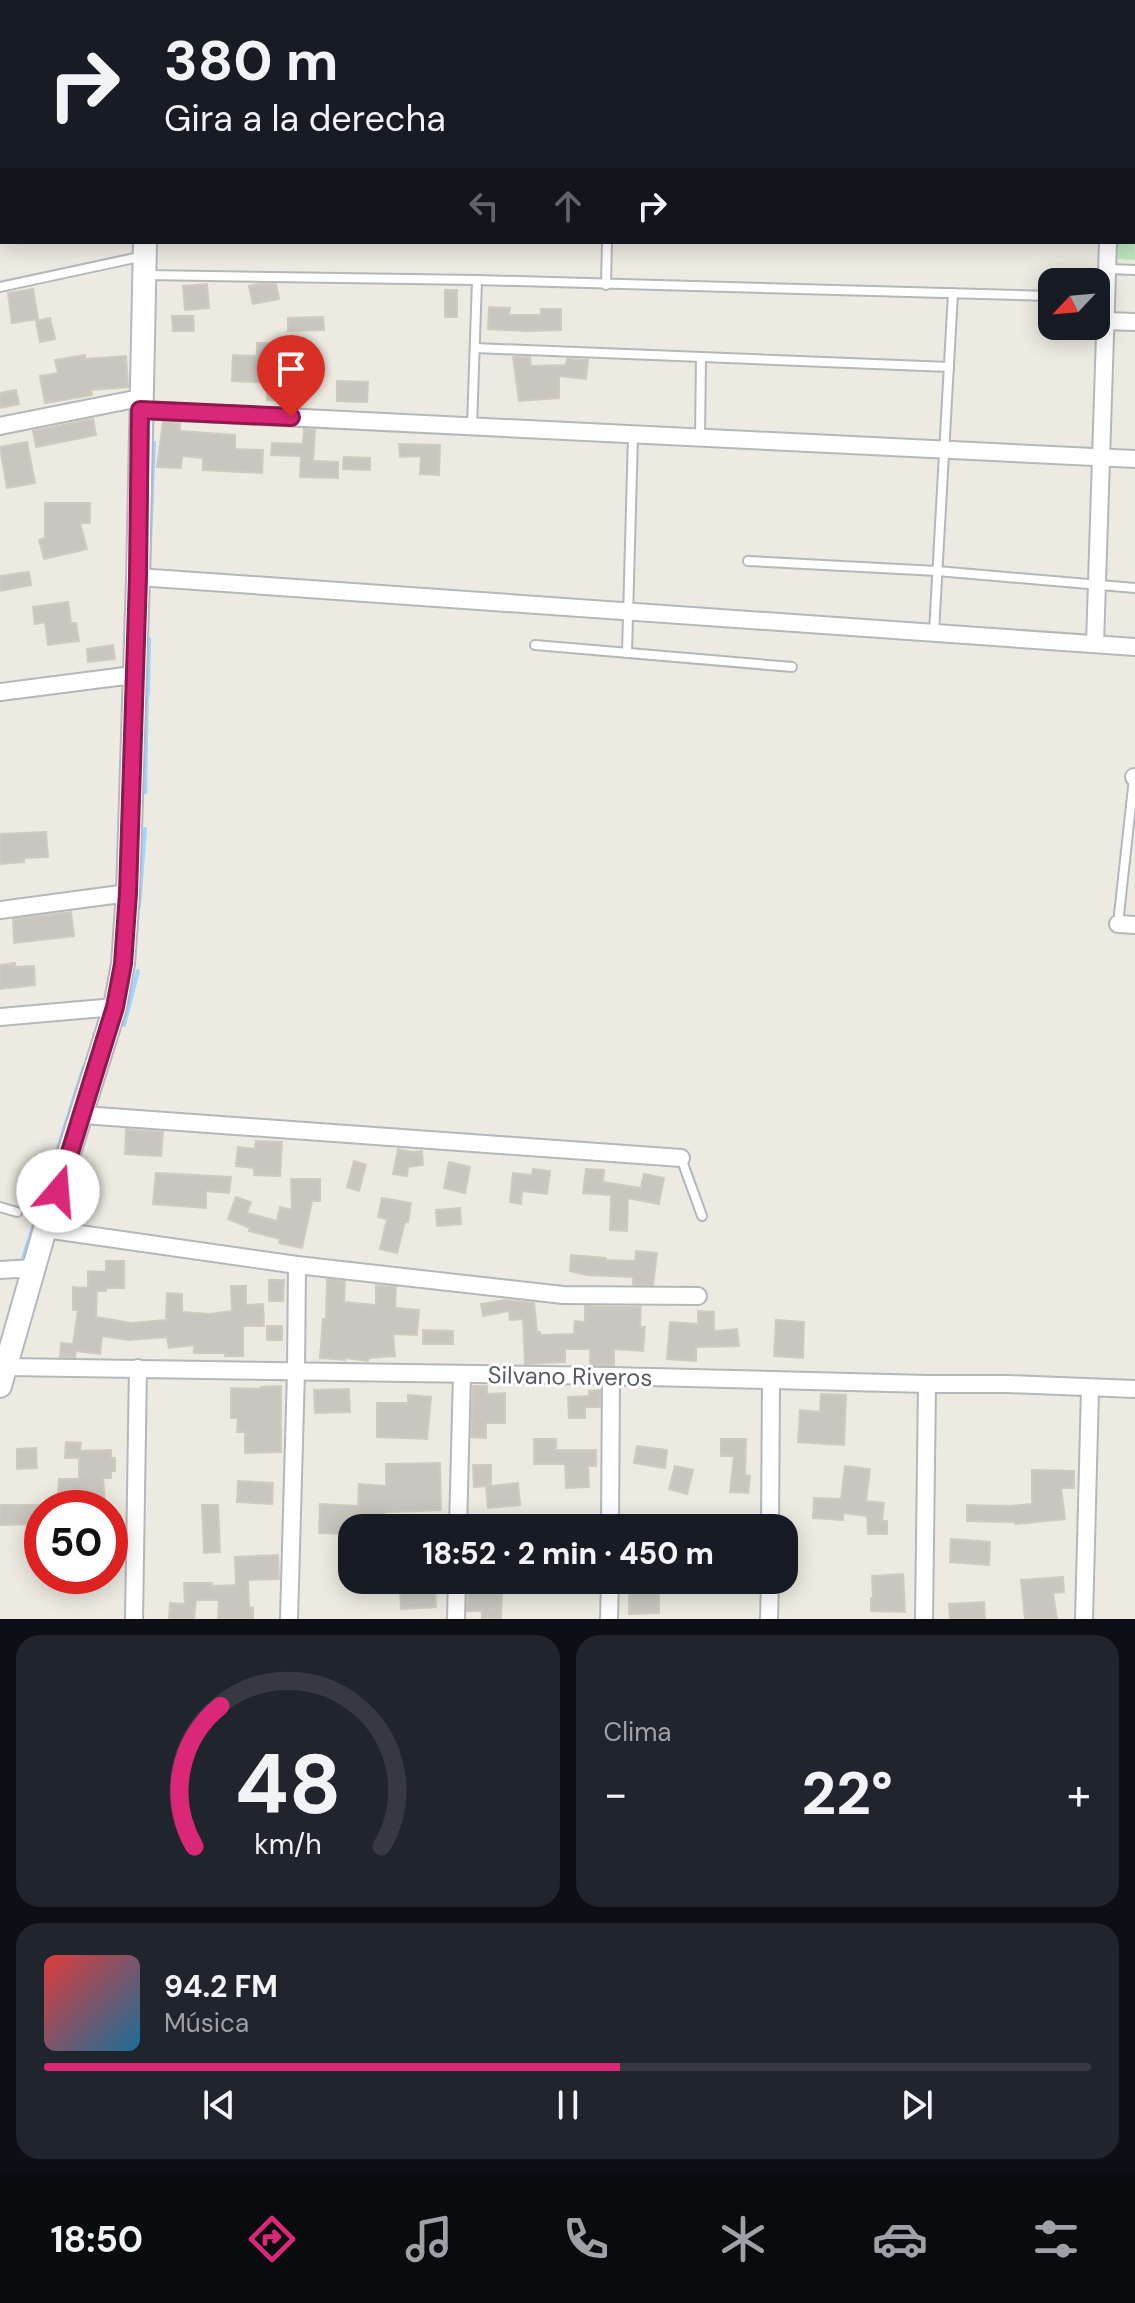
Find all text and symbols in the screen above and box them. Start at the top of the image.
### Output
text: 380 m [164,24,339,97]
icon: right [32,32,136,136]
text: Gira a la derecha [164,95,446,142]
icon: left [462,184,506,228]
icon: ahead [546,184,590,228]
icon: right [630,184,674,228]
north arrow [1038,268,1110,340]
map controls [1038,268,1110,340]
pin [257,335,325,417]
icon: arrive [269,347,313,391]
position arrow [16,1149,100,1233]
street label: Silvano Riveros [487,1359,653,1393]
speed limit sign: 50 [24,1490,128,1594]
text: 18:52 · 2 min · 450 m [422,1534,714,1573]
text: Clima [604,1715,672,1749]
text: 48 [234,1730,341,1839]
text: 22° [802,1754,893,1833]
text: − [604,1765,628,1823]
text: + [1067,1765,1091,1823]
text: km/h [254,1826,322,1863]
text: 94.2 FM [164,1967,278,2006]
text: Música [164,2006,249,2040]
icon: previous [197,2083,241,2127]
icon: pause [546,2083,590,2127]
icon: next [895,2083,939,2127]
icon: directions [244,2211,300,2267]
icon: music [401,2211,457,2267]
icon: phone [558,2211,614,2267]
icon: climate [715,2211,771,2267]
icon: car [872,2211,928,2267]
icon: filters [1028,2211,1084,2267]
text: 18:50 [50,2216,143,2263]

